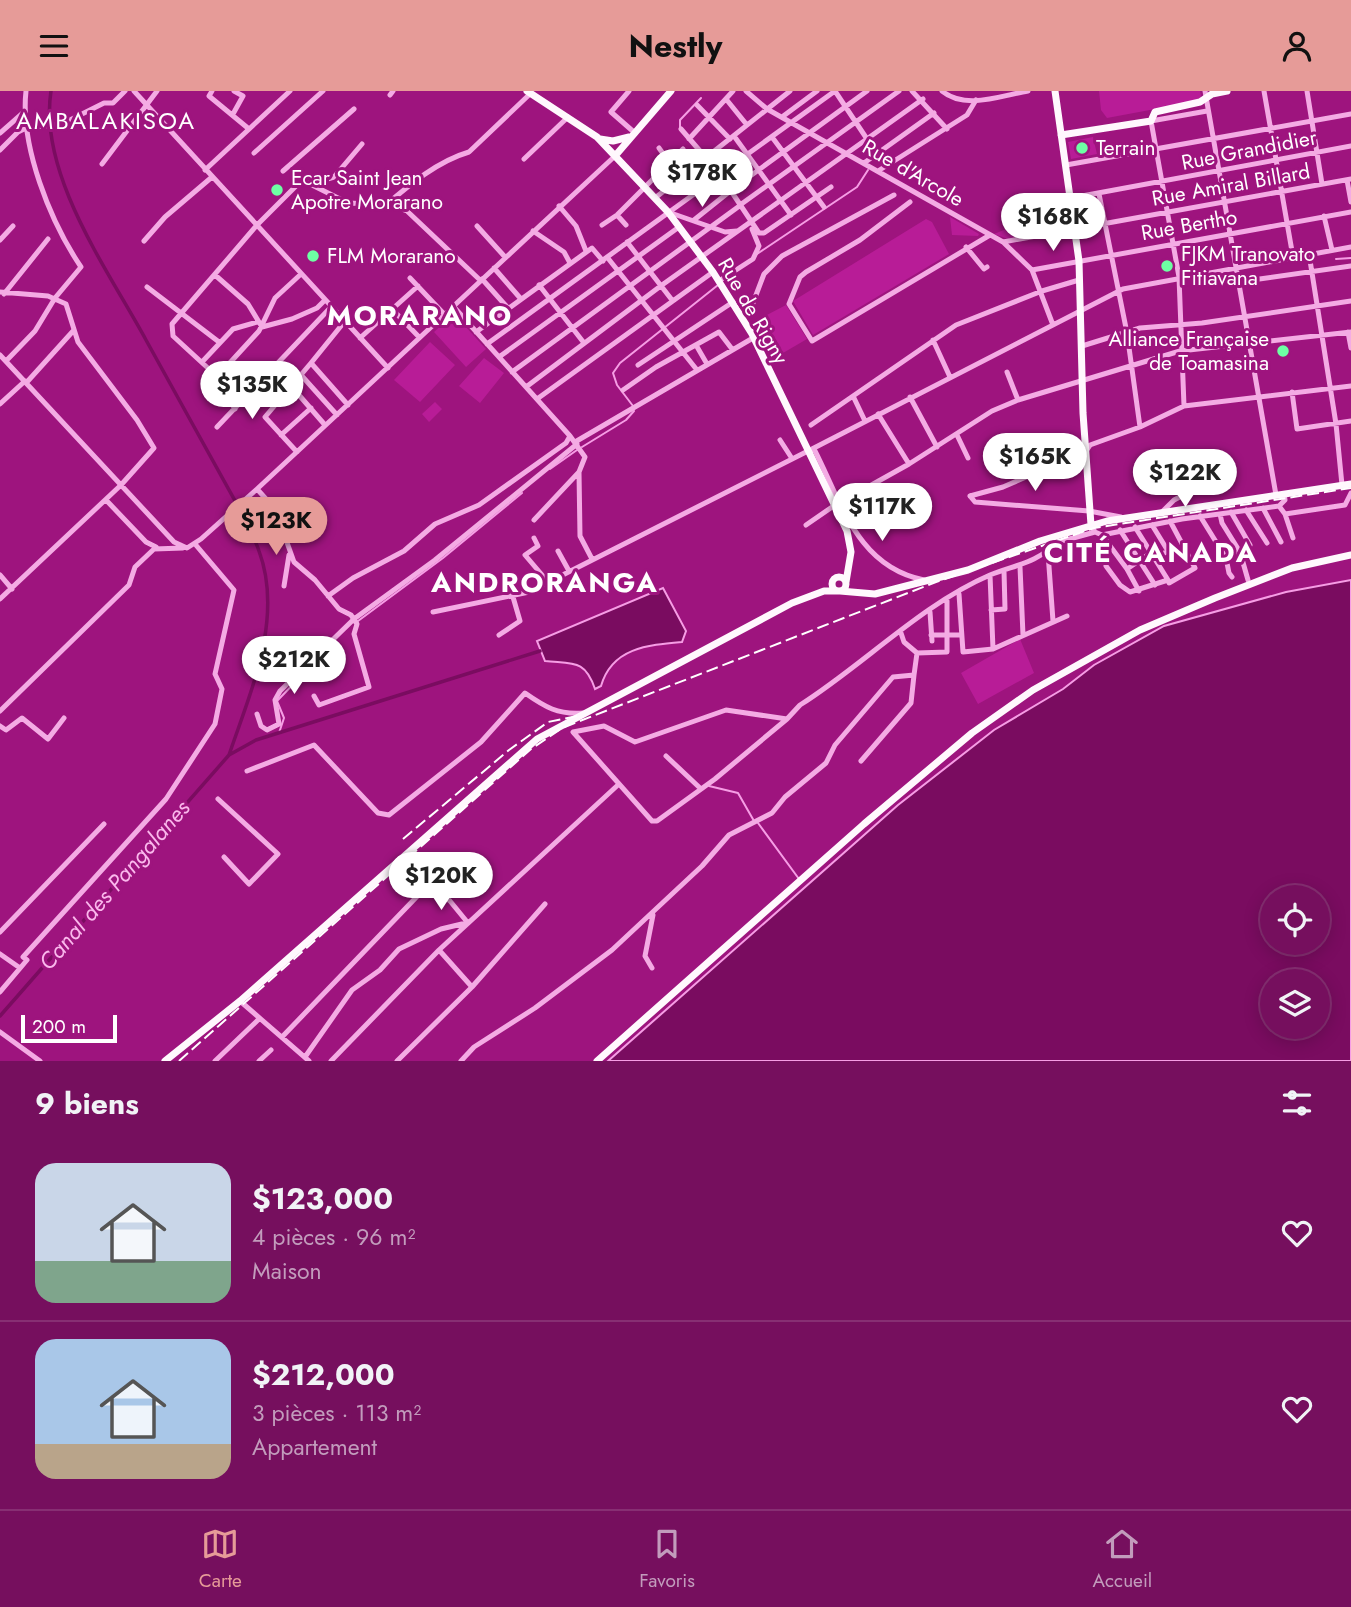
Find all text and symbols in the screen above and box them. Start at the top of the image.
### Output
text: Nestly [629,23,722,69]
icon: menu [35,27,73,65]
icon: person [1278,27,1316,65]
district label: AMBALAKISOA [16,103,196,138]
street label: Rue Grandidier [1179,122,1320,178]
street label: Rue d'Arcole [857,132,969,214]
place label: Terrain [1096,133,1155,163]
marker: Terrain [1074,140,1090,156]
pin: $178K [653,149,751,209]
text: $178K [667,155,737,189]
street label: Rue Amiral Billard [1150,156,1312,214]
place label: Ecar Saint Jean Apotre Morarano [291,163,443,217]
marker: Ecar Saint Jean Apotre Morarano [269,182,285,198]
pin: $168K [1004,193,1102,253]
text: $168K [1017,199,1089,233]
street label: Rue Bertho [1139,202,1239,248]
place label: FJKM Tranovato Fitiavana [1181,239,1315,293]
place label: FLM Morarano [327,241,456,271]
marker: FLM Morarano [305,248,321,264]
street label: Rue de Rigny [710,252,796,370]
marker: FJKM Tranovato Fitiavana [1159,258,1175,274]
district label: MORARANO [327,295,513,336]
place label: Alliance Française de Toamasina [1108,324,1269,378]
marker: Alliance Française de Toamasina [1275,343,1291,359]
pin: $135K [203,361,301,421]
text: $135K [216,367,288,401]
pin: $165K [986,433,1084,493]
text: $165K [999,439,1071,473]
pin: $122K [1136,449,1234,509]
text: $122K [1149,455,1221,489]
pin: $117K [833,483,931,543]
text: $117K [848,489,916,523]
pin: $123K [227,497,325,557]
text: $123K [240,503,312,537]
district label: CITÉ CANADA [1044,532,1258,573]
district label: ANDRORANGA [430,562,659,603]
pin: $212K [245,637,343,696]
text: $212K [258,642,330,676]
water label: Canal des Pangalanes [30,792,198,978]
pin: $120K [392,853,490,912]
text: $120K [405,858,477,892]
map controls [1260,885,1330,1039]
button: locate [1260,885,1330,955]
button: layers [1260,969,1330,1039]
scale bar [21,1012,117,1044]
text: 200 m [32,1013,86,1040]
text: 9 biens [35,1082,139,1125]
icon: filters [1278,1084,1316,1122]
text: $123,000 [252,1177,393,1220]
icon: home [91,1191,175,1275]
icon: heart [1278,1214,1316,1252]
text: 4 pièces · 96 m² [252,1220,415,1254]
text: Maison [252,1254,322,1288]
text: $212,000 [252,1353,395,1396]
icon: home [91,1367,175,1451]
icon: heart [1278,1390,1316,1428]
text: 3 pièces · 113 m² [252,1396,421,1430]
text: Appartement [252,1430,377,1464]
tab: Carte [199,1525,242,1594]
tab: Favoris [639,1525,695,1594]
tab: Accueil [1092,1525,1152,1594]

